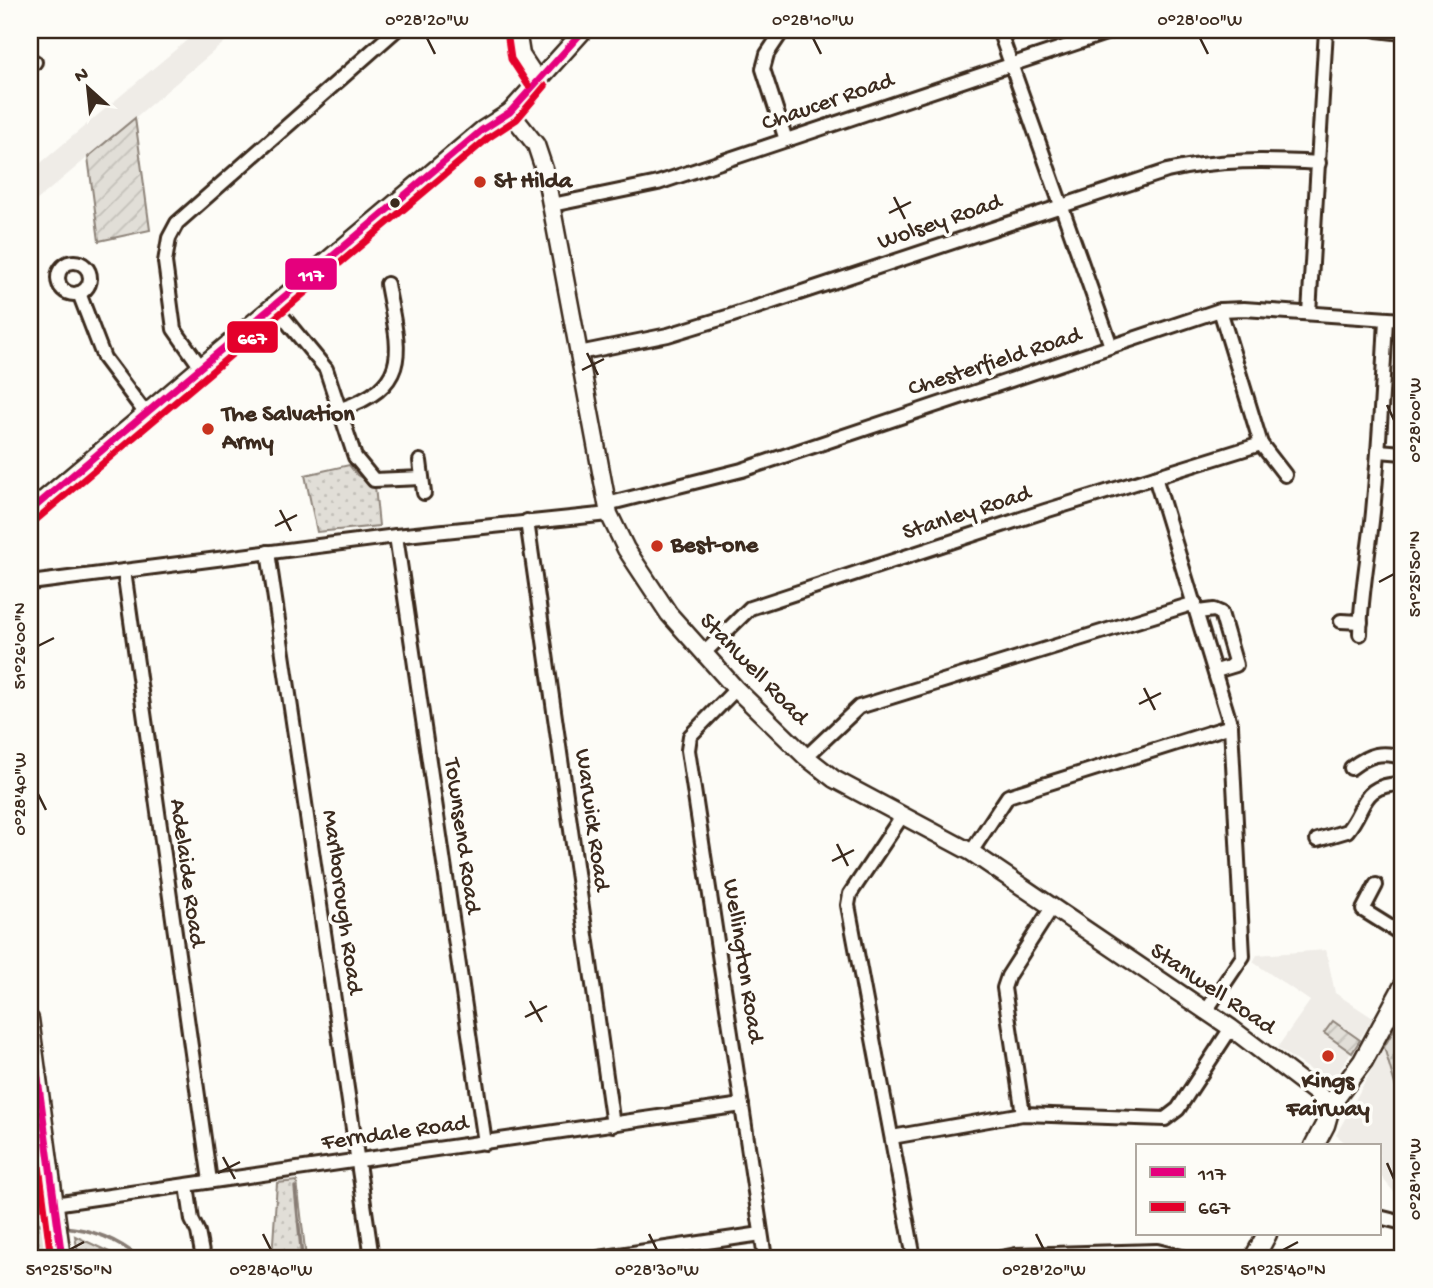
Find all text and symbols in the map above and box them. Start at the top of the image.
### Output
text: 0°28'20"W [385,11,469,32]
text: 0°28'10"W [772,11,854,32]
text: 0°28'00"W [1158,11,1242,32]
north arrow [52,52,122,122]
text: N [71,63,93,89]
street label: Chaucer Road [758,66,900,139]
place label: St Hilda [494,168,574,197]
marker: St Hilda [472,174,488,190]
street label: Wolsey Road [874,188,1008,258]
unlabelled marker [388,196,402,210]
line badge: 117 [284,257,338,291]
text: 117 [297,266,325,289]
line badge: 667 [226,320,279,354]
street label: Chesterfield Road [905,321,1087,405]
text: 667 [237,329,268,352]
text: 0°28'00"W [1406,378,1427,462]
place label: The Salvation Army [220,401,355,458]
marker: The Salvation Army [200,421,216,437]
street label: Stanley Road [899,479,1037,548]
text: 51°25'50"N [1406,531,1427,617]
place label: Best-one [670,532,760,561]
marker: Best-one [649,538,665,554]
text: 51°26'00"N [11,602,32,690]
street label: Stanwell Road [692,608,815,734]
street label: Warwick Road [567,747,616,895]
text: 0°28'40"W [11,752,32,836]
street label: Townsend Road [435,755,487,917]
street label: Adelaide Road [161,797,211,951]
street label: Marlborough Road [314,808,369,998]
street label: Wellington Road [715,877,770,1047]
street label: Stanwell Road [1144,937,1282,1044]
marker: Kings Fairway [1320,1048,1336,1064]
place label: Kings Fairway [1285,1068,1370,1125]
street label: Ferndale Road [319,1109,472,1159]
text: 0°28'10"W [1406,1138,1427,1220]
legend [1136,1144,1380,1236]
text: 117 [1197,1164,1227,1189]
text: 667 [1198,1198,1231,1223]
text: 51°25'50"N [26,1261,112,1282]
text: 0°28'40"W [229,1261,313,1282]
text: 0°28'30"W [615,1261,699,1282]
text: 0°28'20"W [1002,1261,1086,1282]
text: 51°25'40"N [1240,1261,1326,1282]

